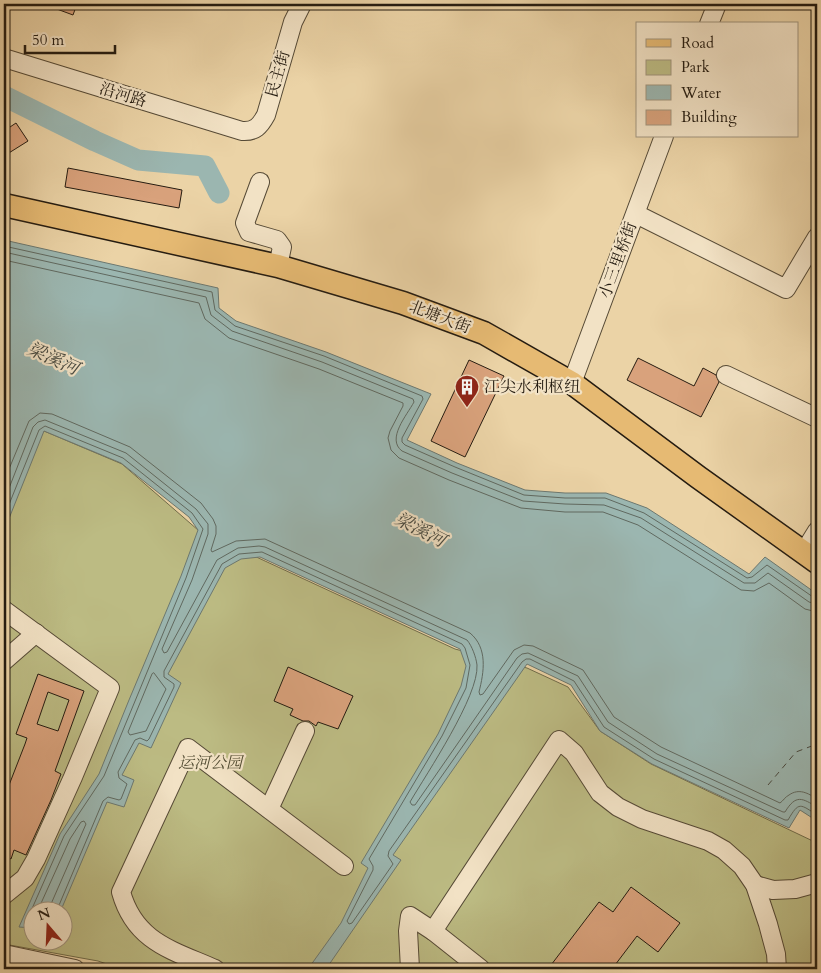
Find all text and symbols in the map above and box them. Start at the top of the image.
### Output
scale bar [25,22,115,54]
legend [636,22,798,138]
text: 50 m [32,30,64,50]
text: Road [681,33,714,53]
street label: 民主街 [261,48,295,100]
text: Park [681,57,710,77]
street label: 沿河路 [97,77,149,113]
text: Water [680,83,722,103]
text: Building [681,107,737,127]
street label: 小三里桥街 [594,219,642,301]
street label: 北塘大街 [406,295,474,339]
water label: 梁溪河 [23,337,85,383]
building icon: 江尖水利枢纽 [454,374,480,408]
place label: 江尖水利枢纽 [484,376,581,398]
water label: 梁溪河 [390,507,452,555]
park label: 运河公园 [178,752,245,774]
north arrow [22,900,72,950]
text: N [35,903,53,925]

